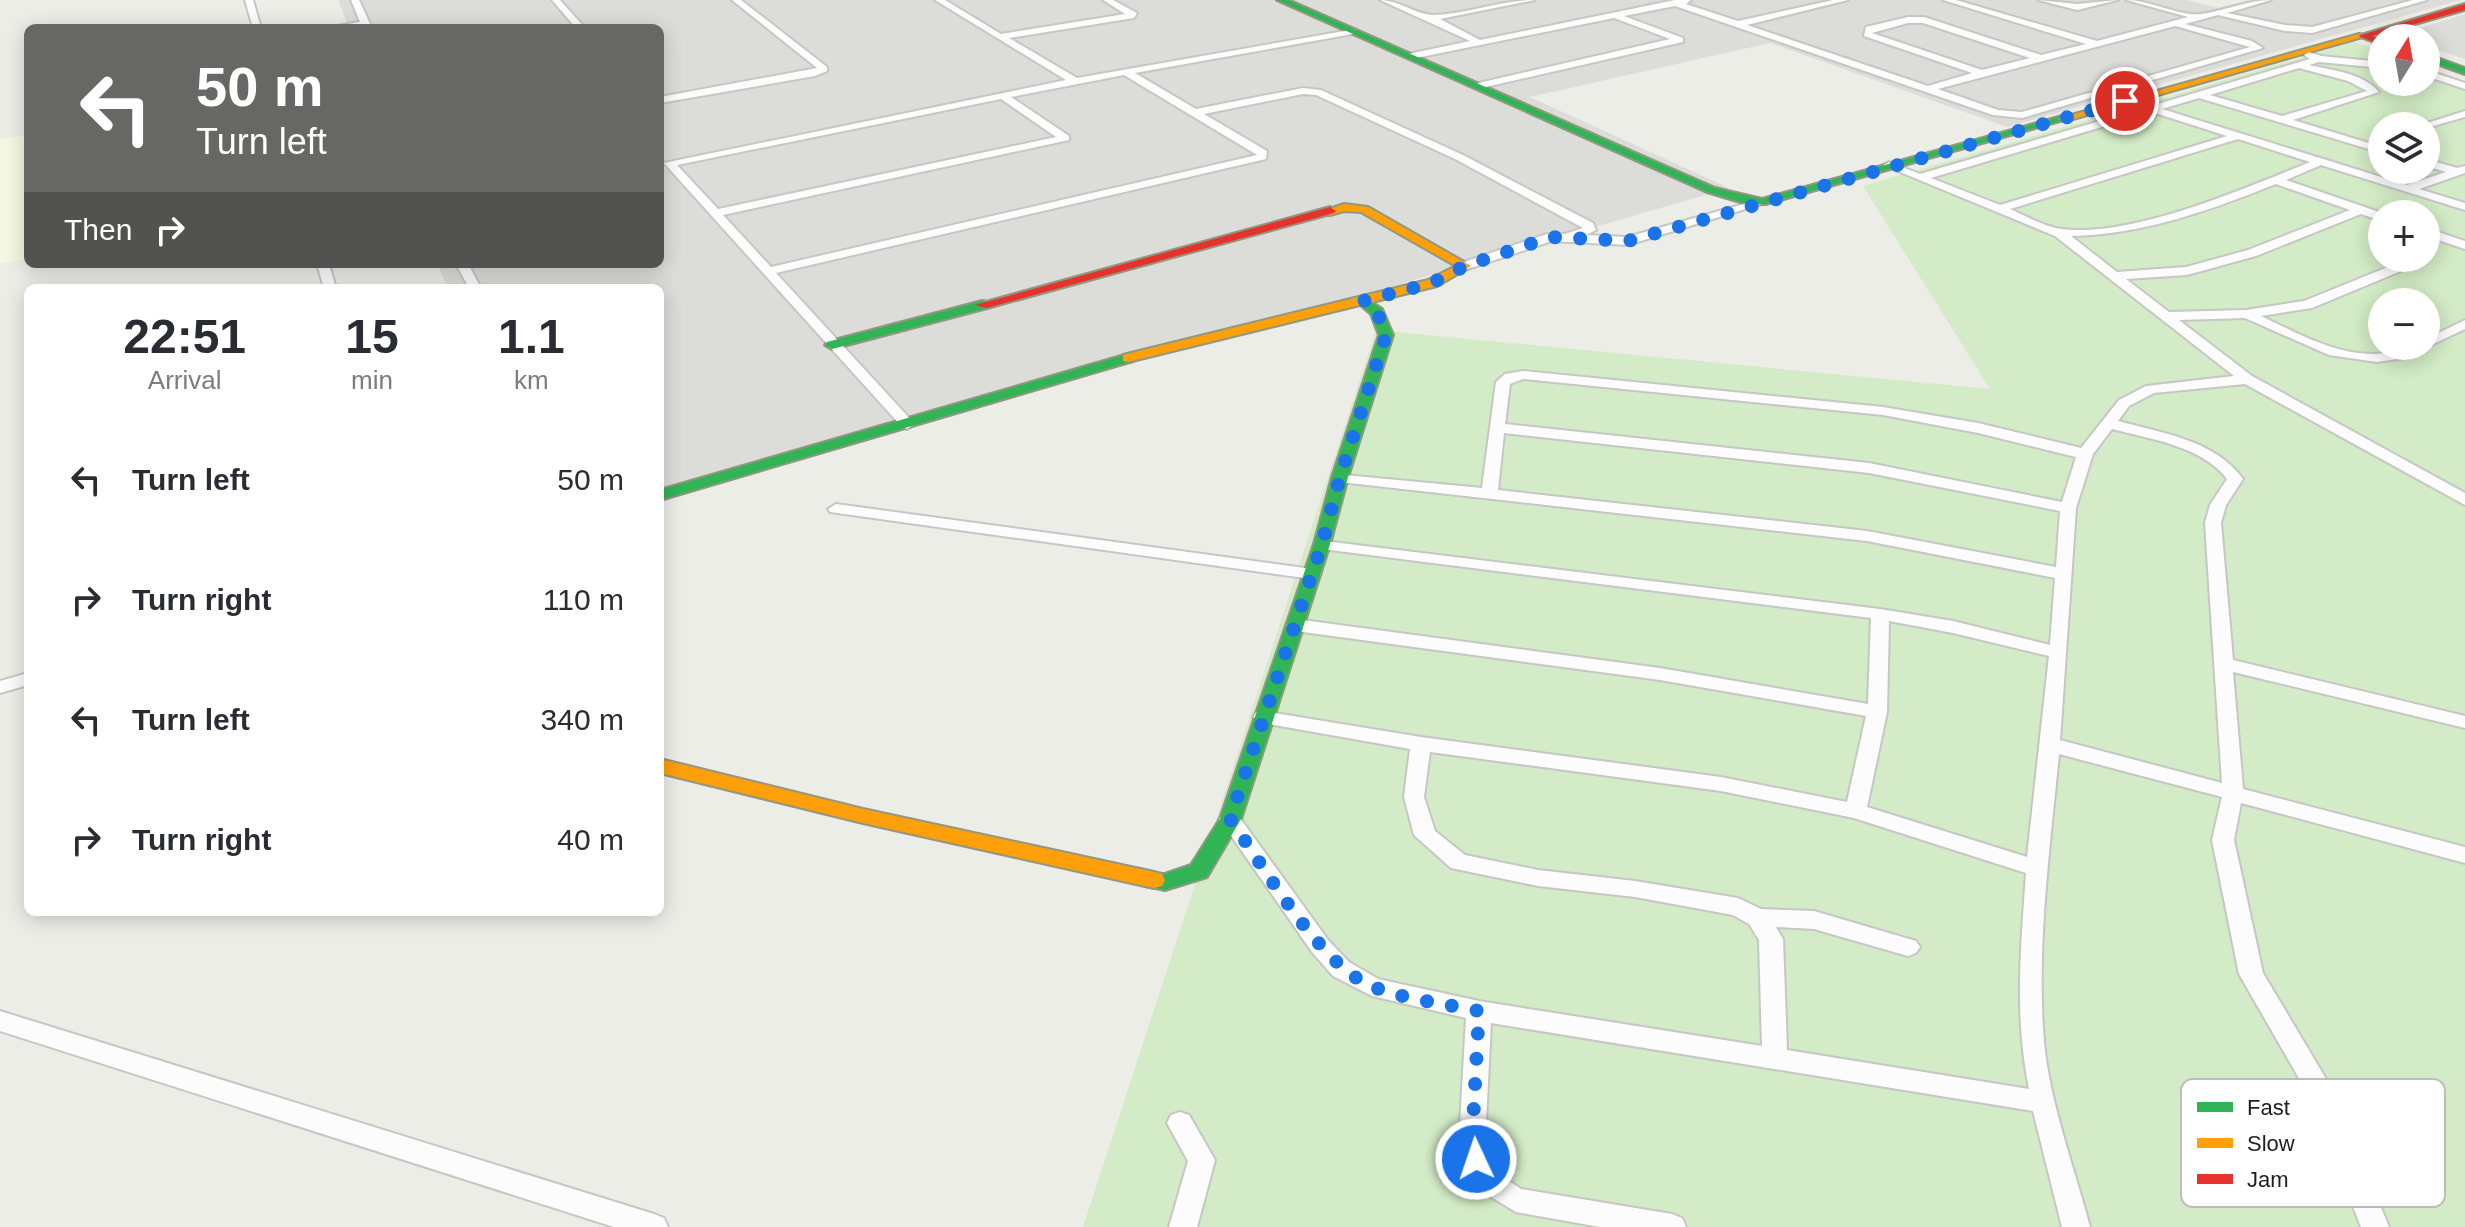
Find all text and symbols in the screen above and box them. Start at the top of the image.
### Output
north arrow [2368,24,2440,96]
map controls [2368,24,2440,360]
text: 50 m [196,55,324,118]
icon: left [64,56,168,160]
pin [2091,67,2159,135]
icon: arrive [2103,79,2147,123]
button: layers [2368,112,2440,184]
text: Turn left [196,121,327,162]
button: + [2368,200,2440,272]
icon: right [148,208,192,252]
text: Then [64,213,132,246]
button: − [2368,288,2440,360]
text: 22:51 [123,310,246,363]
text: 15 [345,310,399,363]
text: 1.1 [498,310,565,363]
text: Arrival [148,365,221,395]
text: min [351,365,393,395]
text: km [514,365,549,395]
icon: left [64,458,108,502]
text: Turn left [132,463,250,496]
text: 50 m [557,463,624,496]
icon: right [64,578,108,622]
text: Turn right [132,583,271,616]
text: 110 m [543,583,624,616]
icon: left [64,698,108,742]
text: Turn left [132,703,250,736]
text: 340 m [541,703,624,736]
icon: right [64,818,108,862]
text: Turn right [132,823,271,856]
text: 40 m [557,823,624,856]
legend [2181,1079,2445,1207]
text: Fast [2247,1095,2290,1120]
position arrow [1434,1117,1518,1201]
text: Slow [2247,1131,2295,1156]
text: Jam [2247,1167,2289,1192]

